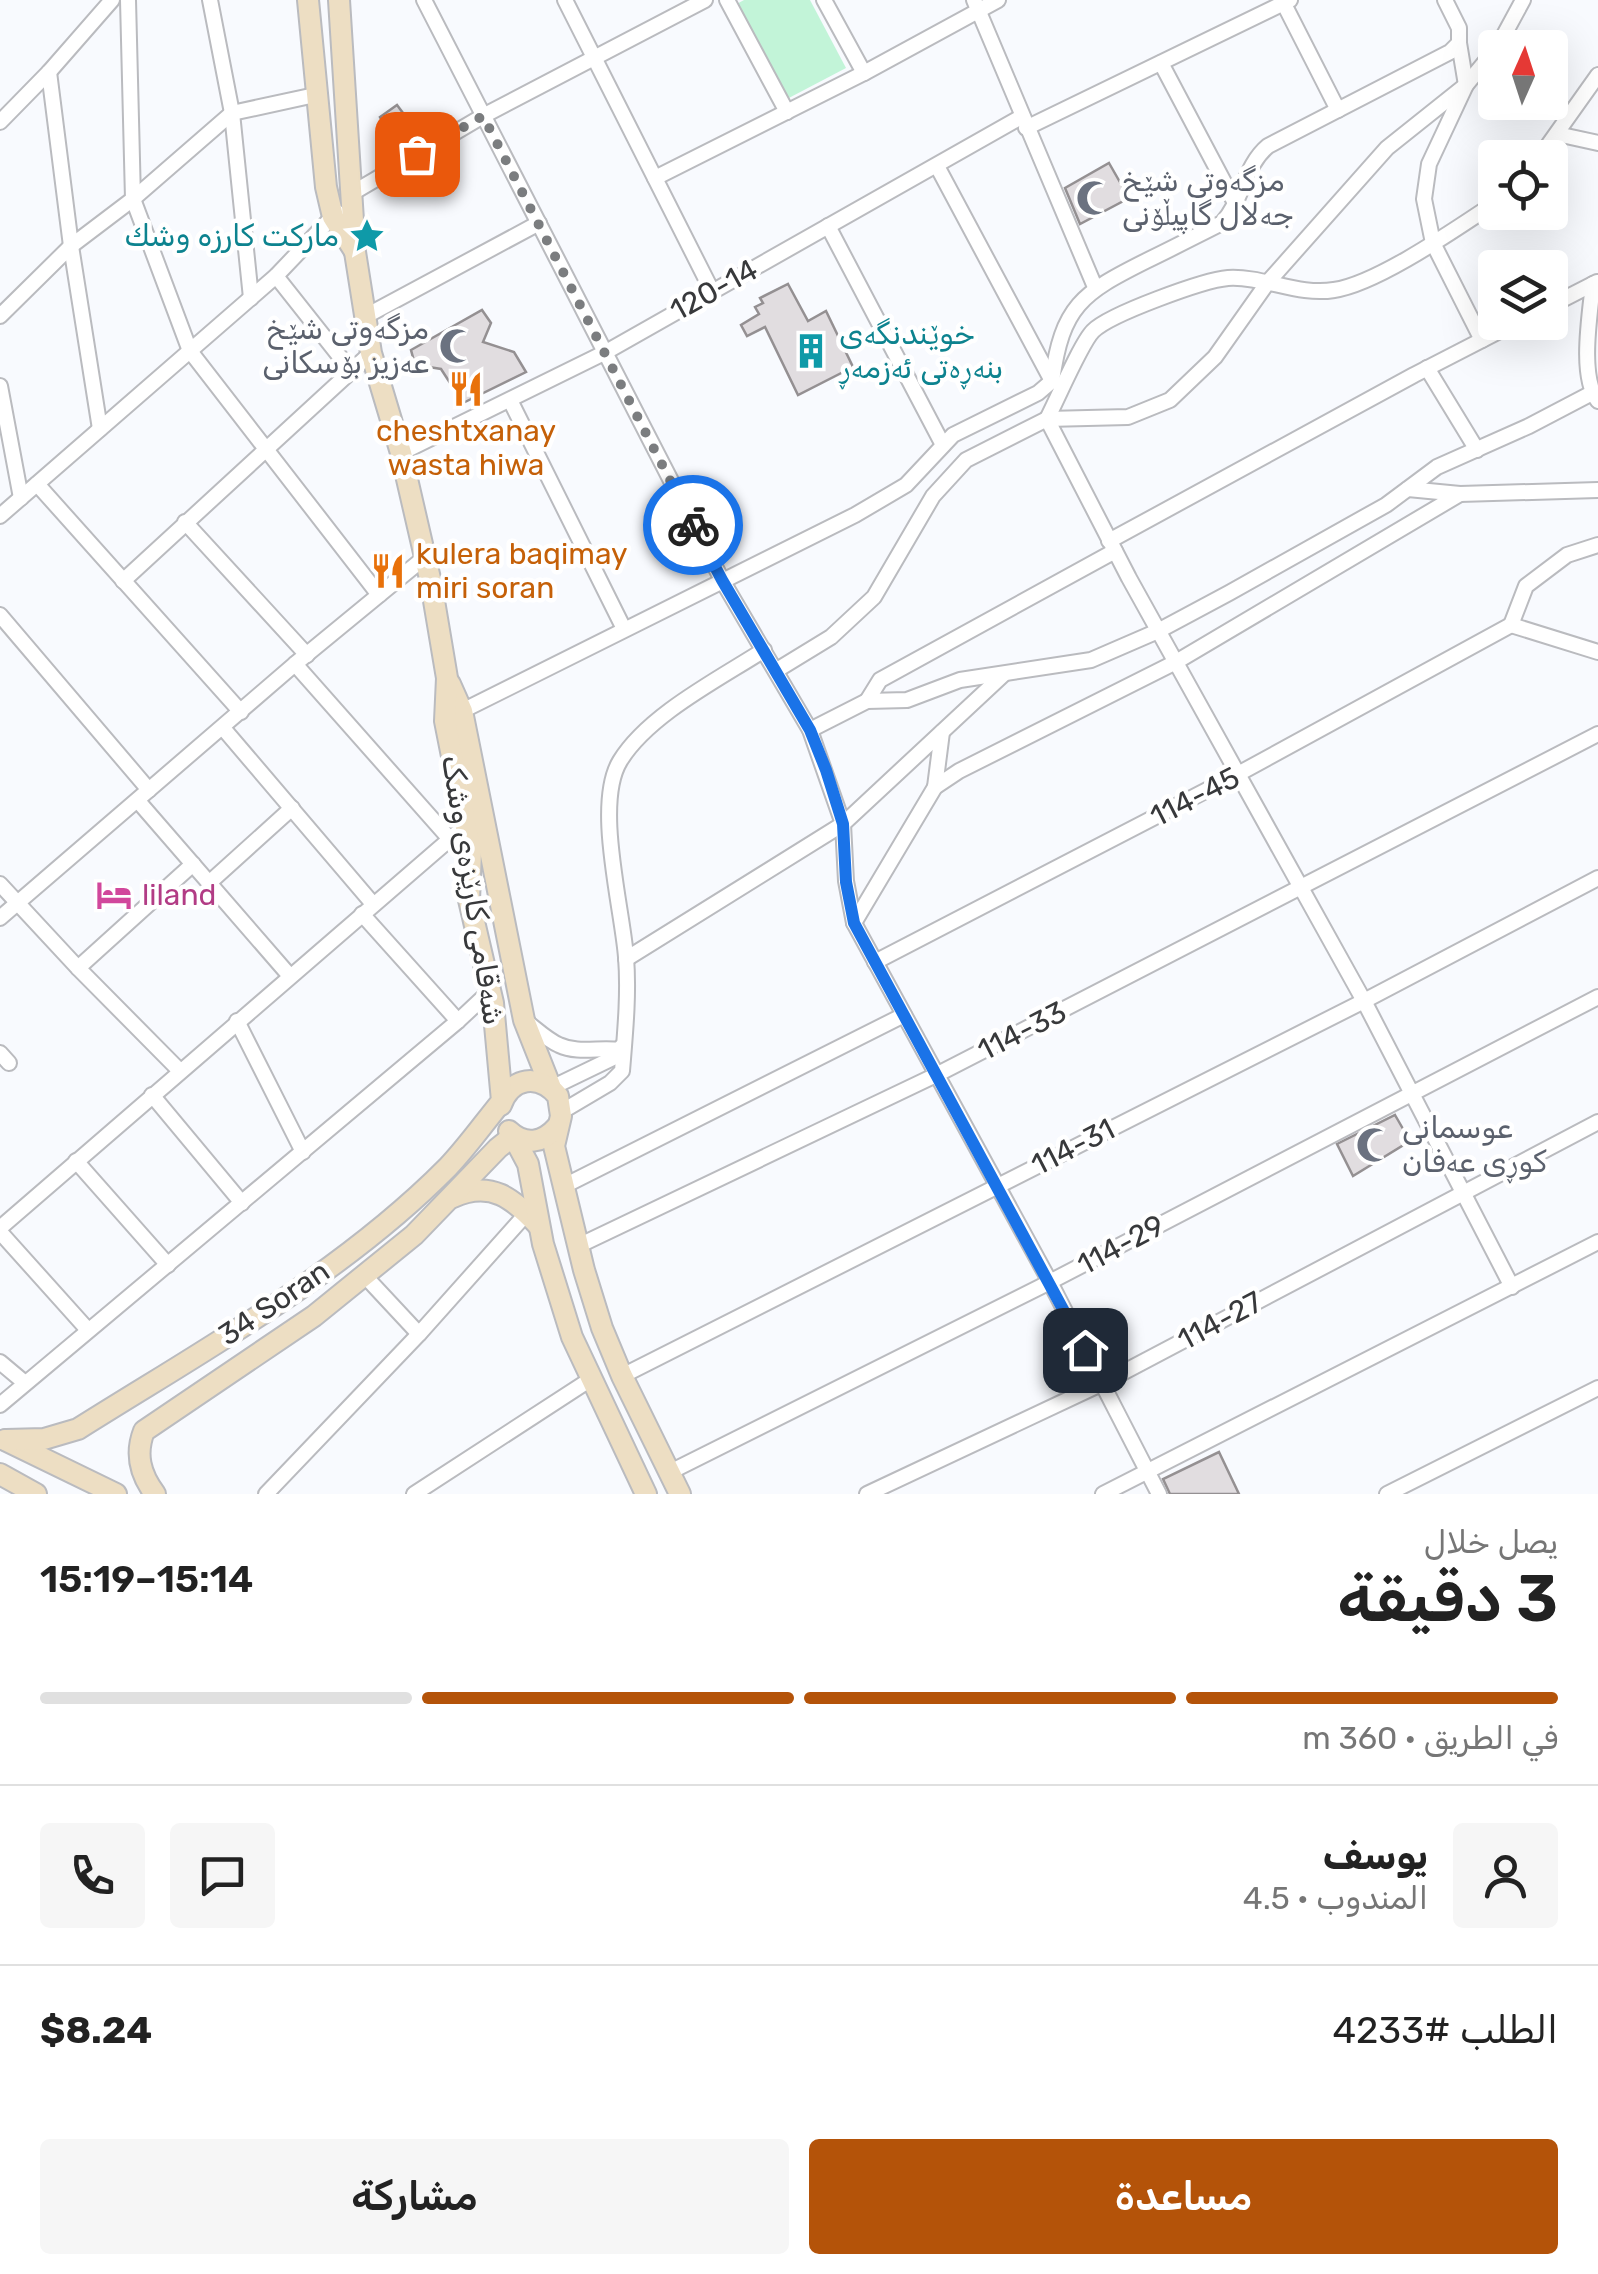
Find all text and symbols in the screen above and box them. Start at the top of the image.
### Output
north arrow [1478,30,1568,120]
map controls [1478,30,1568,340]
pin [375,112,460,197]
icon: bag [390,127,445,182]
button: locate [1478,140,1568,230]
place label: مزگەوتی شێخ جەلال گاپیڵۆنی [1122,163,1294,235]
mosque icon: مزگەوتی شێخ جەلال گاپیڵۆنی [1075,179,1113,217]
place icon: ماركت كارزه وشك [348,217,386,255]
place label: ماركت كارزه وشك [124,218,339,254]
button: layers [1478,250,1568,340]
street label: 120-14 [664,251,764,329]
place label: مزگەوتی شێخ عەزیز بۆسکانی [262,311,429,381]
place label: خوێندنگەی بنەڕەتی ئەزمەڕ [838,316,1003,390]
mosque icon: مزگەوتی شێخ عەزیز بۆسکانی [438,327,476,365]
building icon: خوێندنگەی بنەڕەتی ئەزمەڕ [792,332,830,370]
restaurant icon: cheshtxanay wasta hiwa [447,370,485,408]
place label: cheshtxanay wasta hiwa [376,413,556,483]
courier [643,475,743,575]
icon: bike [666,498,721,553]
place label: kulera baqimay miri soran [416,536,628,606]
restaurant icon: kulera baqimay miri soran [369,552,407,590]
street label: شەقامی کارێزەی وشک [434,752,512,1028]
street label: 114-45 [1144,759,1246,835]
hotel icon: liland [95,876,133,914]
place label: liland [142,877,216,913]
street label: 114-33 [972,994,1072,1068]
place label: عوسمانی کوڕی عەفان [1402,1110,1547,1184]
street label: 114-31 [1025,1111,1121,1183]
mosque icon: عوسمانی کوڕی عەفان [1355,1126,1393,1164]
street label: 114-29 [1071,1207,1171,1283]
street label: 34 Soran [212,1253,336,1353]
street label: 114-27 [1172,1284,1268,1358]
pin [1043,1308,1128,1393]
icon: home [1058,1323,1113,1378]
text: يصل خلال [1424,1523,1558,1561]
text: 15:14–15:19 [40,1556,253,1602]
text: 3 دقيقة [1337,1560,1558,1637]
text: في الطريق · 360 m [1302,1719,1558,1757]
button: phone [40,1823,145,1928]
button: chat [170,1823,275,1928]
button: person [1453,1823,1558,1928]
text: يوسف [1323,1833,1428,1879]
text: المندوب · 4.5 [1243,1879,1428,1917]
text: $8.24 [40,2007,152,2053]
text: الطلب #4233 [1332,2007,1558,2053]
button: مشاركة [40,2139,789,2254]
button: مساعدة [809,2139,1558,2254]

